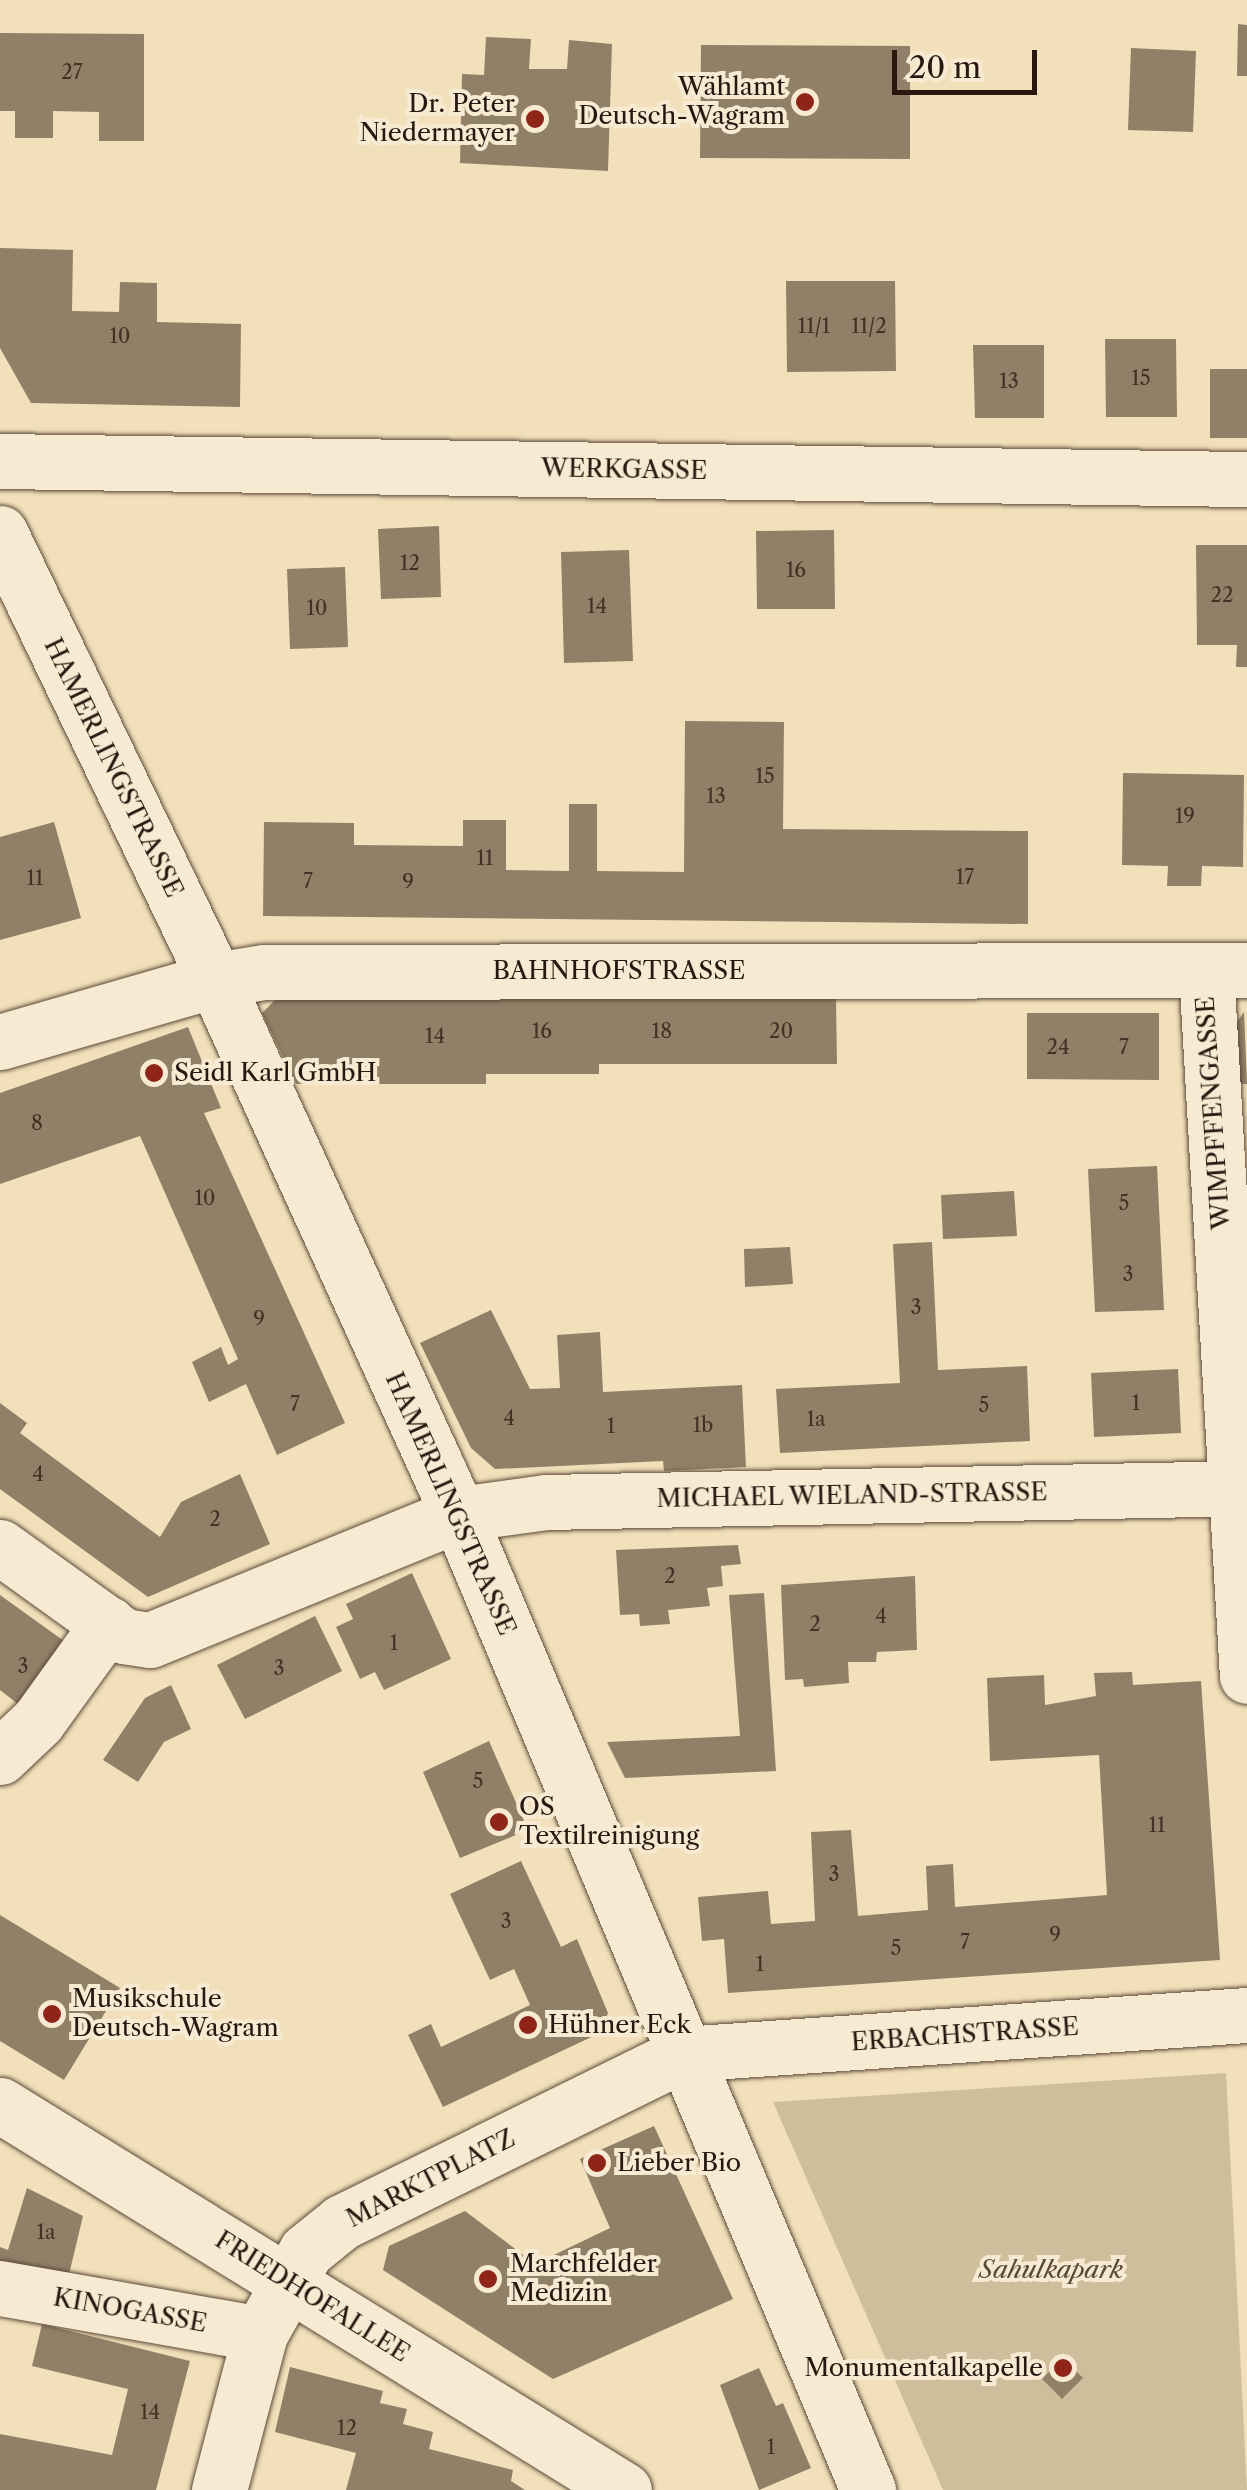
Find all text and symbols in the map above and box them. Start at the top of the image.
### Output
scale bar [897,30,1042,92]
text: 20 m [909,49,981,86]
house number: 27 [61,60,83,84]
place label: Wählamt Deutsch-Wagram [578,73,785,132]
place label: Dr. Peter Niedermayer [360,90,515,149]
marker: Wählamt Deutsch-Wagram [794,91,816,113]
marker: Dr. Peter Niedermayer [524,108,546,130]
house number: 11/1 [798,314,830,338]
house number: 11/2 [851,314,887,338]
house number: 10 [109,324,131,348]
house number: 15 [1131,366,1151,390]
house number: 13 [999,369,1019,393]
street label: WERKGASSE [541,454,707,486]
house number: 12 [400,551,420,575]
house number: 16 [786,558,806,582]
house number: 22 [1211,583,1233,607]
house number: 14 [587,594,607,618]
house number: 10 [306,596,328,620]
street label: HAMERLINGSTRASSE [37,633,189,903]
house number: 15 [755,764,775,788]
house number: 13 [706,784,726,808]
house number: 19 [1175,804,1195,828]
house number: 11 [477,846,493,870]
house number: 17 [956,865,974,889]
house number: 11 [27,866,43,890]
house number: 7 [303,869,313,893]
house number: 9 [402,870,414,894]
street label: BAHNHOFSTRASSE [492,956,746,986]
street label: WIMPFFENGASSE [1191,995,1237,1231]
house number: 16 [532,1019,552,1043]
house number: 18 [652,1019,672,1043]
house number: 20 [769,1019,793,1043]
house number: 14 [425,1024,445,1048]
house number: 24 [1046,1035,1070,1059]
house number: 7 [1119,1035,1129,1059]
place label: Seidl Karl GmbH [174,1058,376,1088]
marker: Seidl Karl GmbH [143,1062,165,1084]
house number: 8 [31,1111,43,1135]
house number: 10 [194,1186,216,1210]
house number: 5 [1119,1191,1129,1215]
house number: 3 [1122,1262,1134,1286]
house number: 3 [910,1295,922,1319]
house number: 9 [253,1307,265,1331]
street label: HAMERLINGSTRASSE [378,1368,522,1640]
house number: 1 [1132,1391,1140,1415]
house number: 7 [290,1392,300,1416]
house number: 5 [979,1393,989,1417]
house number: 4 [503,1406,515,1430]
house number: 1a [807,1407,825,1431]
house number: 1b [693,1413,713,1437]
house number: 1 [607,1414,615,1438]
house number: 4 [32,1462,44,1486]
street label: MICHAEL WIELAND-STRASSE [655,1478,1049,1514]
house number: 2 [209,1507,221,1531]
house number: 2 [664,1564,676,1588]
house number: 4 [875,1604,887,1628]
house number: 2 [809,1612,821,1636]
house number: 1 [390,1631,398,1655]
house number: 3 [17,1654,29,1678]
house number: 3 [273,1656,285,1680]
house number: 5 [473,1769,483,1793]
place label: OS Textilreinigung [519,1793,699,1852]
marker: OS Textilreinigung [488,1811,510,1833]
house number: 11 [1149,1813,1165,1837]
house number: 3 [828,1862,840,1886]
house number: 3 [500,1909,512,1933]
house number: 9 [1049,1923,1061,1947]
house number: 7 [960,1930,970,1954]
house number: 5 [891,1936,901,1960]
house number: 1 [756,1952,764,1976]
place label: Musikschule Deutsch-Wagram [72,1985,279,2044]
marker: Musikschule Deutsch-Wagram [41,2003,63,2025]
place label: Hühner Eck [548,2010,691,2040]
street label: ERBACHSTRASSE [850,2012,1080,2058]
marker: Hühner Eck [517,2014,539,2036]
street label: MARKTPLATZ [342,2124,520,2234]
place label: Lieber Bio [617,2148,742,2178]
marker: Lieber Bio [586,2152,608,2174]
house number: 1a [37,2220,55,2244]
street label: FRIEDHOFALLEE [209,2225,415,2369]
place label: Marchfelder Medizin [510,2250,657,2309]
park label: Sahulkapark [979,2255,1123,2285]
marker: Marchfelder Medizin [475,2266,501,2292]
street label: KINOGASSE [51,2283,209,2339]
place label: Monumentalkapelle [804,2353,1043,2383]
marker: Monumentalkapelle [1052,2357,1074,2379]
house number: 14 [140,2400,160,2424]
house number: 12 [337,2416,357,2440]
house number: 1 [767,2435,775,2459]

